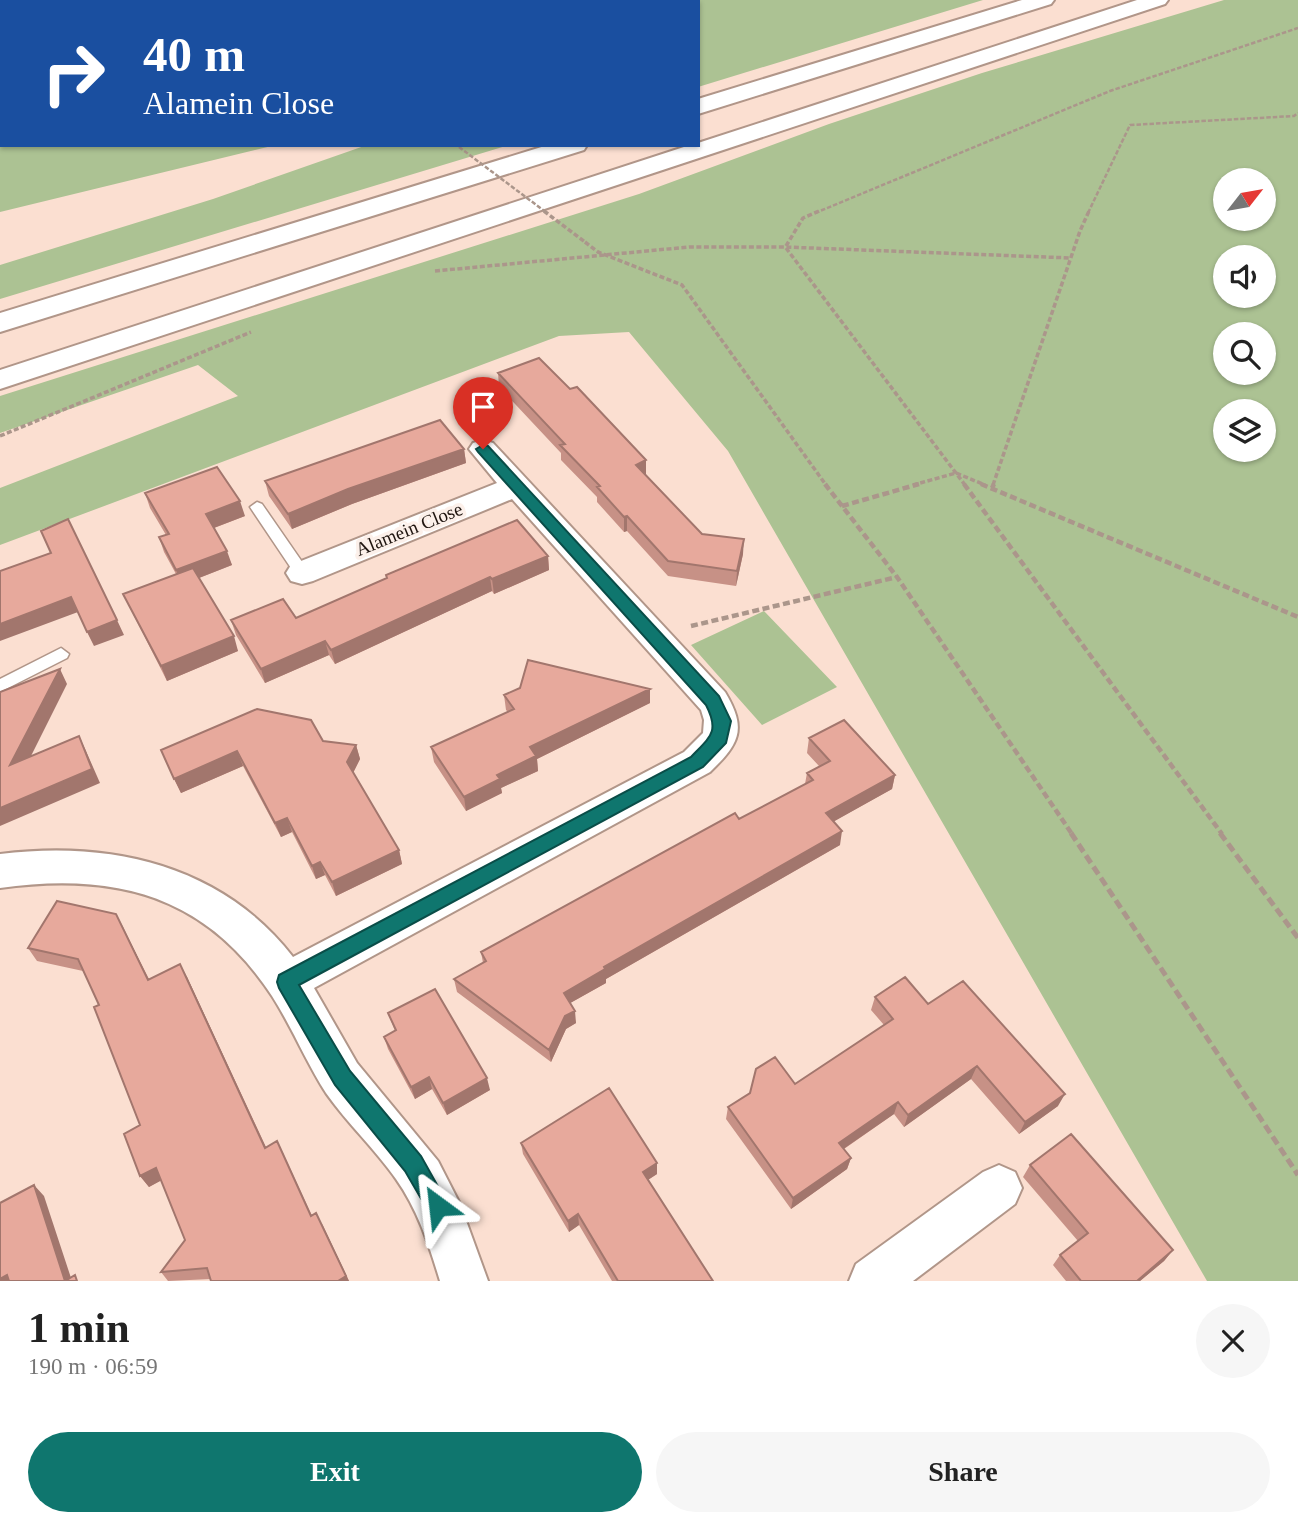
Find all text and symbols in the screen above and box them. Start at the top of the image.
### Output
text: 40 m [143,27,245,82]
icon: right [28,28,119,119]
text: Alamein Close [143,85,334,121]
north arrow [1213,168,1276,231]
map controls [1213,168,1276,462]
button: sound [1213,245,1276,308]
button: search [1213,322,1276,385]
pin [453,377,513,449]
icon: arrive [464,388,502,426]
button: layers [1213,399,1276,462]
street label: Alamein Close [352,498,466,560]
position arrow [401,1169,475,1243]
button: close [1196,1304,1270,1378]
text: 1 min [28,1305,130,1351]
text: 190 m · 06:59 [28,1354,158,1379]
button: Exit [28,1432,642,1512]
button: Share [656,1432,1270,1512]

